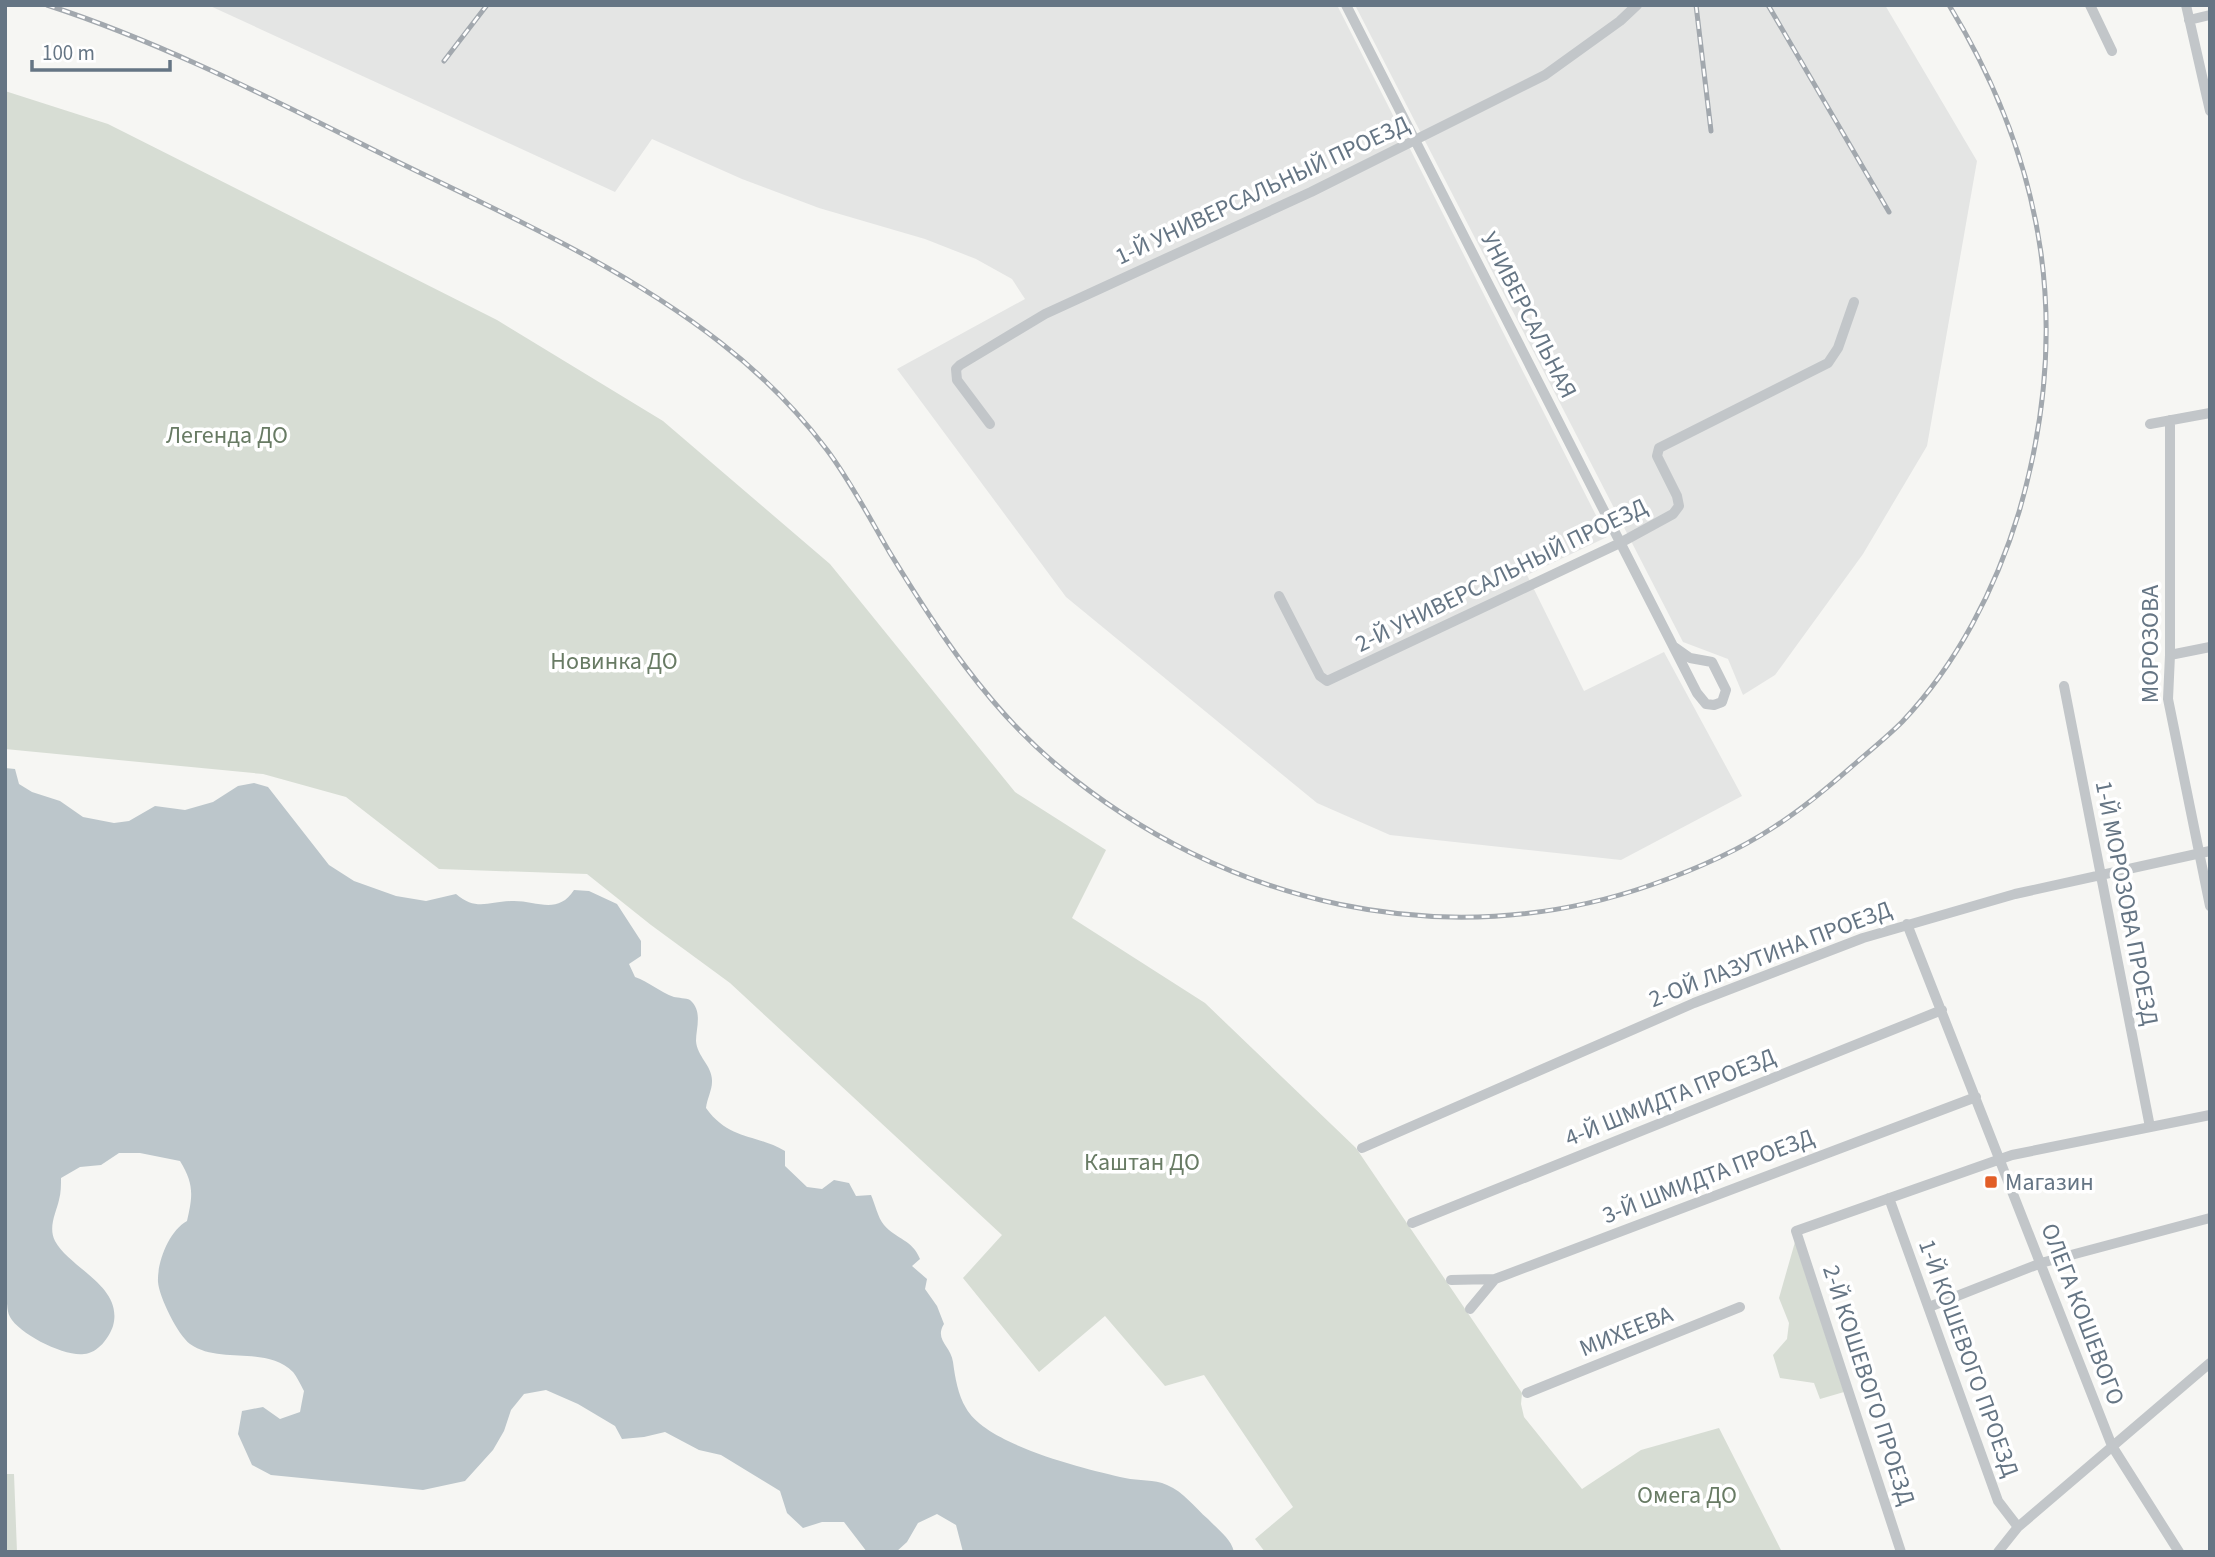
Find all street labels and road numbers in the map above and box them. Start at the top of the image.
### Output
street label: 1-Й УНИВЕРСАЛЬНЫЙ ПРОЕЗД [1109,107,1415,274]
street label: УНИВЕРСАЛЬНАЯ [1471,226,1586,405]
street label: 2-Й УНИВЕРСАЛЬНЫЙ ПРОЕЗД [1349,489,1653,662]
street label: МОРОЗОВА [2133,585,2168,703]
street label: 1-Й МОРОЗОВА ПРОЕЗД [2086,778,2167,1028]
street label: 2-ОЙ ЛАЗУТИНА ПРОЕЗД [1644,892,1897,1017]
street label: 4-Й ШМИДТА ПРОЕЗД [1560,1039,1781,1156]
street label: 3-Й ШМИДТА ПРОЕЗД [1597,1120,1819,1233]
street label: ОЛЕГА КОШЕВОГО [2032,1218,2133,1410]
street label: 1-Й КОШЕВОГО ПРОЕЗД [1909,1234,2028,1482]
street label: 2-Й КОШЕВОГО ПРОЕЗД [1813,1261,1924,1510]
street label: МИХЕЕВА [1574,1297,1678,1366]

